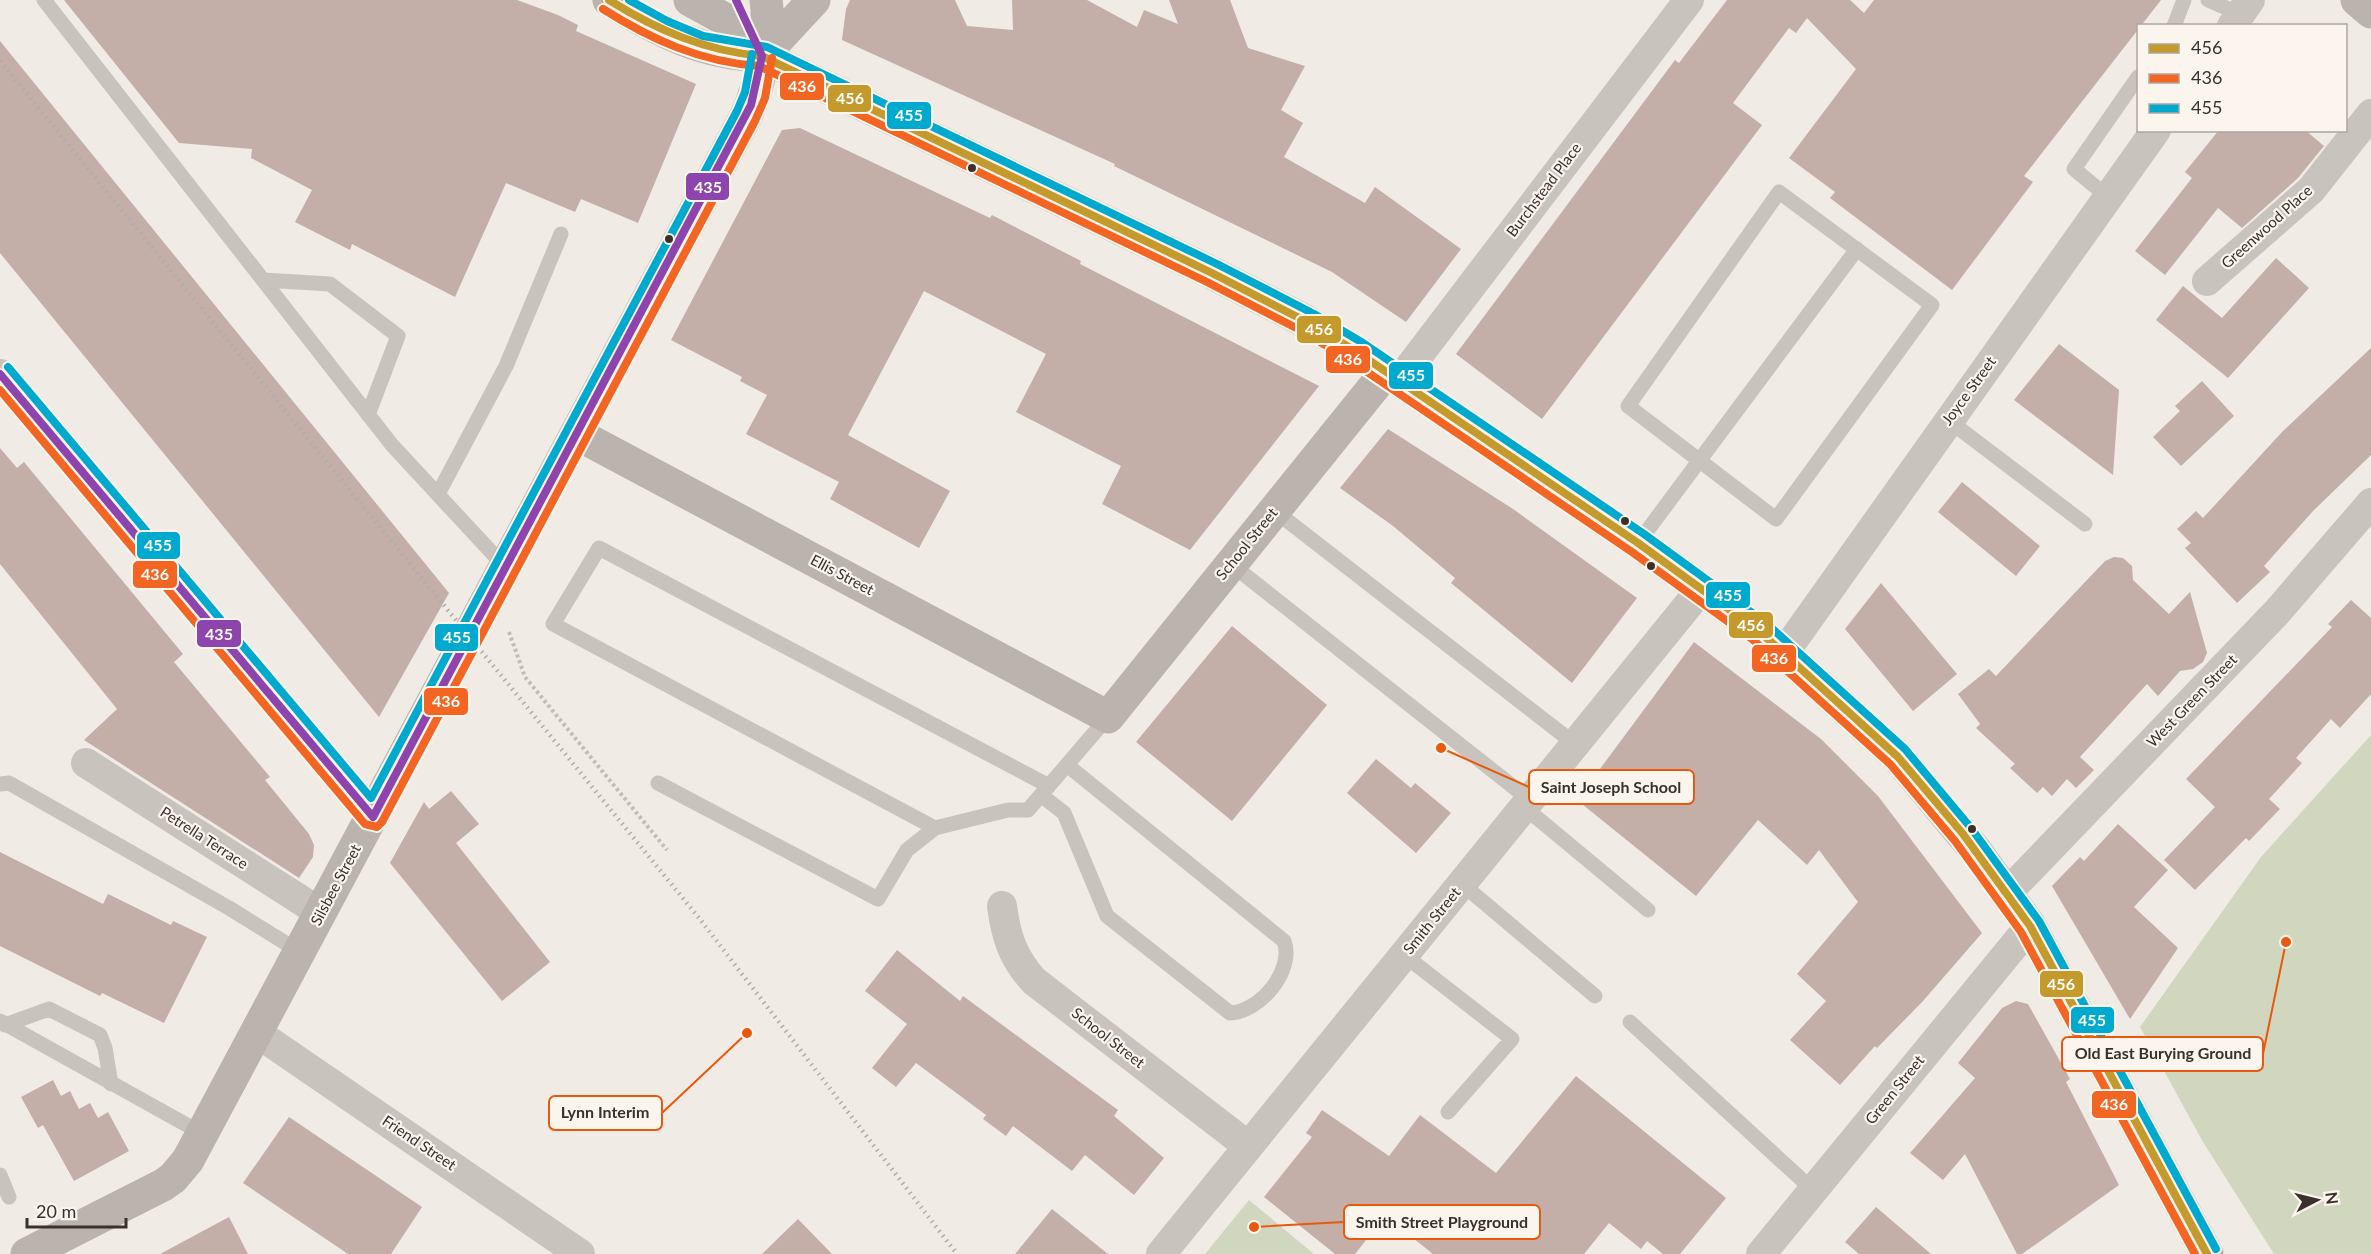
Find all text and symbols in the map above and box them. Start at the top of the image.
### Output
legend [2137,24,2347,132]
text: 456 [2191,36,2222,58]
text: 436 [2191,66,2222,88]
line badge: 436 [779,72,825,101]
text: 436 [788,76,816,95]
line badge: 456 [827,84,872,113]
text: 456 [836,88,864,107]
text: 455 [2191,96,2222,118]
line badge: 455 [886,101,932,130]
text: 455 [895,105,923,124]
street label: Burchstead Place [1502,139,1584,240]
unlabelled marker [966,162,978,174]
line badge: 435 [685,172,730,201]
text: 435 [694,177,722,196]
street label: Greenwood Place [2217,181,2316,272]
unlabelled marker [663,233,675,245]
line badge: 456 [1296,315,1342,344]
text: 456 [1305,319,1333,338]
line badge: 436 [1325,345,1371,374]
text: 436 [1334,349,1362,368]
street label: Joyce Street [1937,352,1999,428]
line badge: 455 [1388,361,1434,390]
text: 455 [1397,365,1425,384]
street label: School Street [1212,503,1281,583]
unlabelled marker [1619,515,1631,527]
line badge: 455 [136,531,181,560]
text: 455 [144,535,172,554]
street label: Ellis Street [808,550,878,599]
line badge: 436 [132,560,178,589]
unlabelled marker [1645,560,1657,572]
text: 436 [141,564,169,583]
line badge: 455 [1705,581,1751,609]
text: 455 [1714,585,1742,604]
line badge: 456 [1728,611,1774,639]
text: 456 [1737,615,1765,634]
line badge: 435 [196,619,242,648]
line badge: 455 [434,623,479,652]
text: 435 [205,624,233,643]
text: 455 [443,627,471,646]
line badge: 436 [1751,644,1797,673]
text: 436 [1760,648,1788,667]
street label: West Green Street [2142,650,2241,750]
line badge: 436 [423,687,469,716]
text: 436 [432,691,460,710]
callout: Saint Joseph School [1529,770,1694,804]
text: Saint Joseph School [1541,777,1681,796]
street label: Petrella Terrace [157,802,252,872]
unlabelled marker [1966,823,1978,835]
street label: Silsbee Street [306,840,364,928]
street label: Smith Street [1399,883,1464,958]
line badge: 456 [2039,970,2084,998]
text: 456 [2047,974,2075,993]
street label: School Street [1069,1003,1149,1072]
line badge: 455 [2070,1006,2115,1034]
text: 455 [2078,1010,2106,1029]
callout: Old East Burying Ground [2062,1037,2263,1071]
text: Old East Burying Ground [2075,1043,2251,1062]
street label: Green Street [1861,1051,1928,1127]
line badge: 436 [2091,1090,2137,1119]
text: 436 [2100,1094,2128,1113]
callout: Lynn Interim [549,1096,662,1130]
text: Lynn Interim [561,1102,649,1121]
street label: Friend Street [379,1111,460,1174]
north arrow [2287,1170,2347,1230]
scale bar [27,1191,126,1229]
text: N [2322,1191,2343,1205]
text: 20 m [36,1200,76,1222]
callout: Smith Street Playground [1344,1205,1540,1239]
text: Smith Street Playground [1356,1212,1528,1231]

